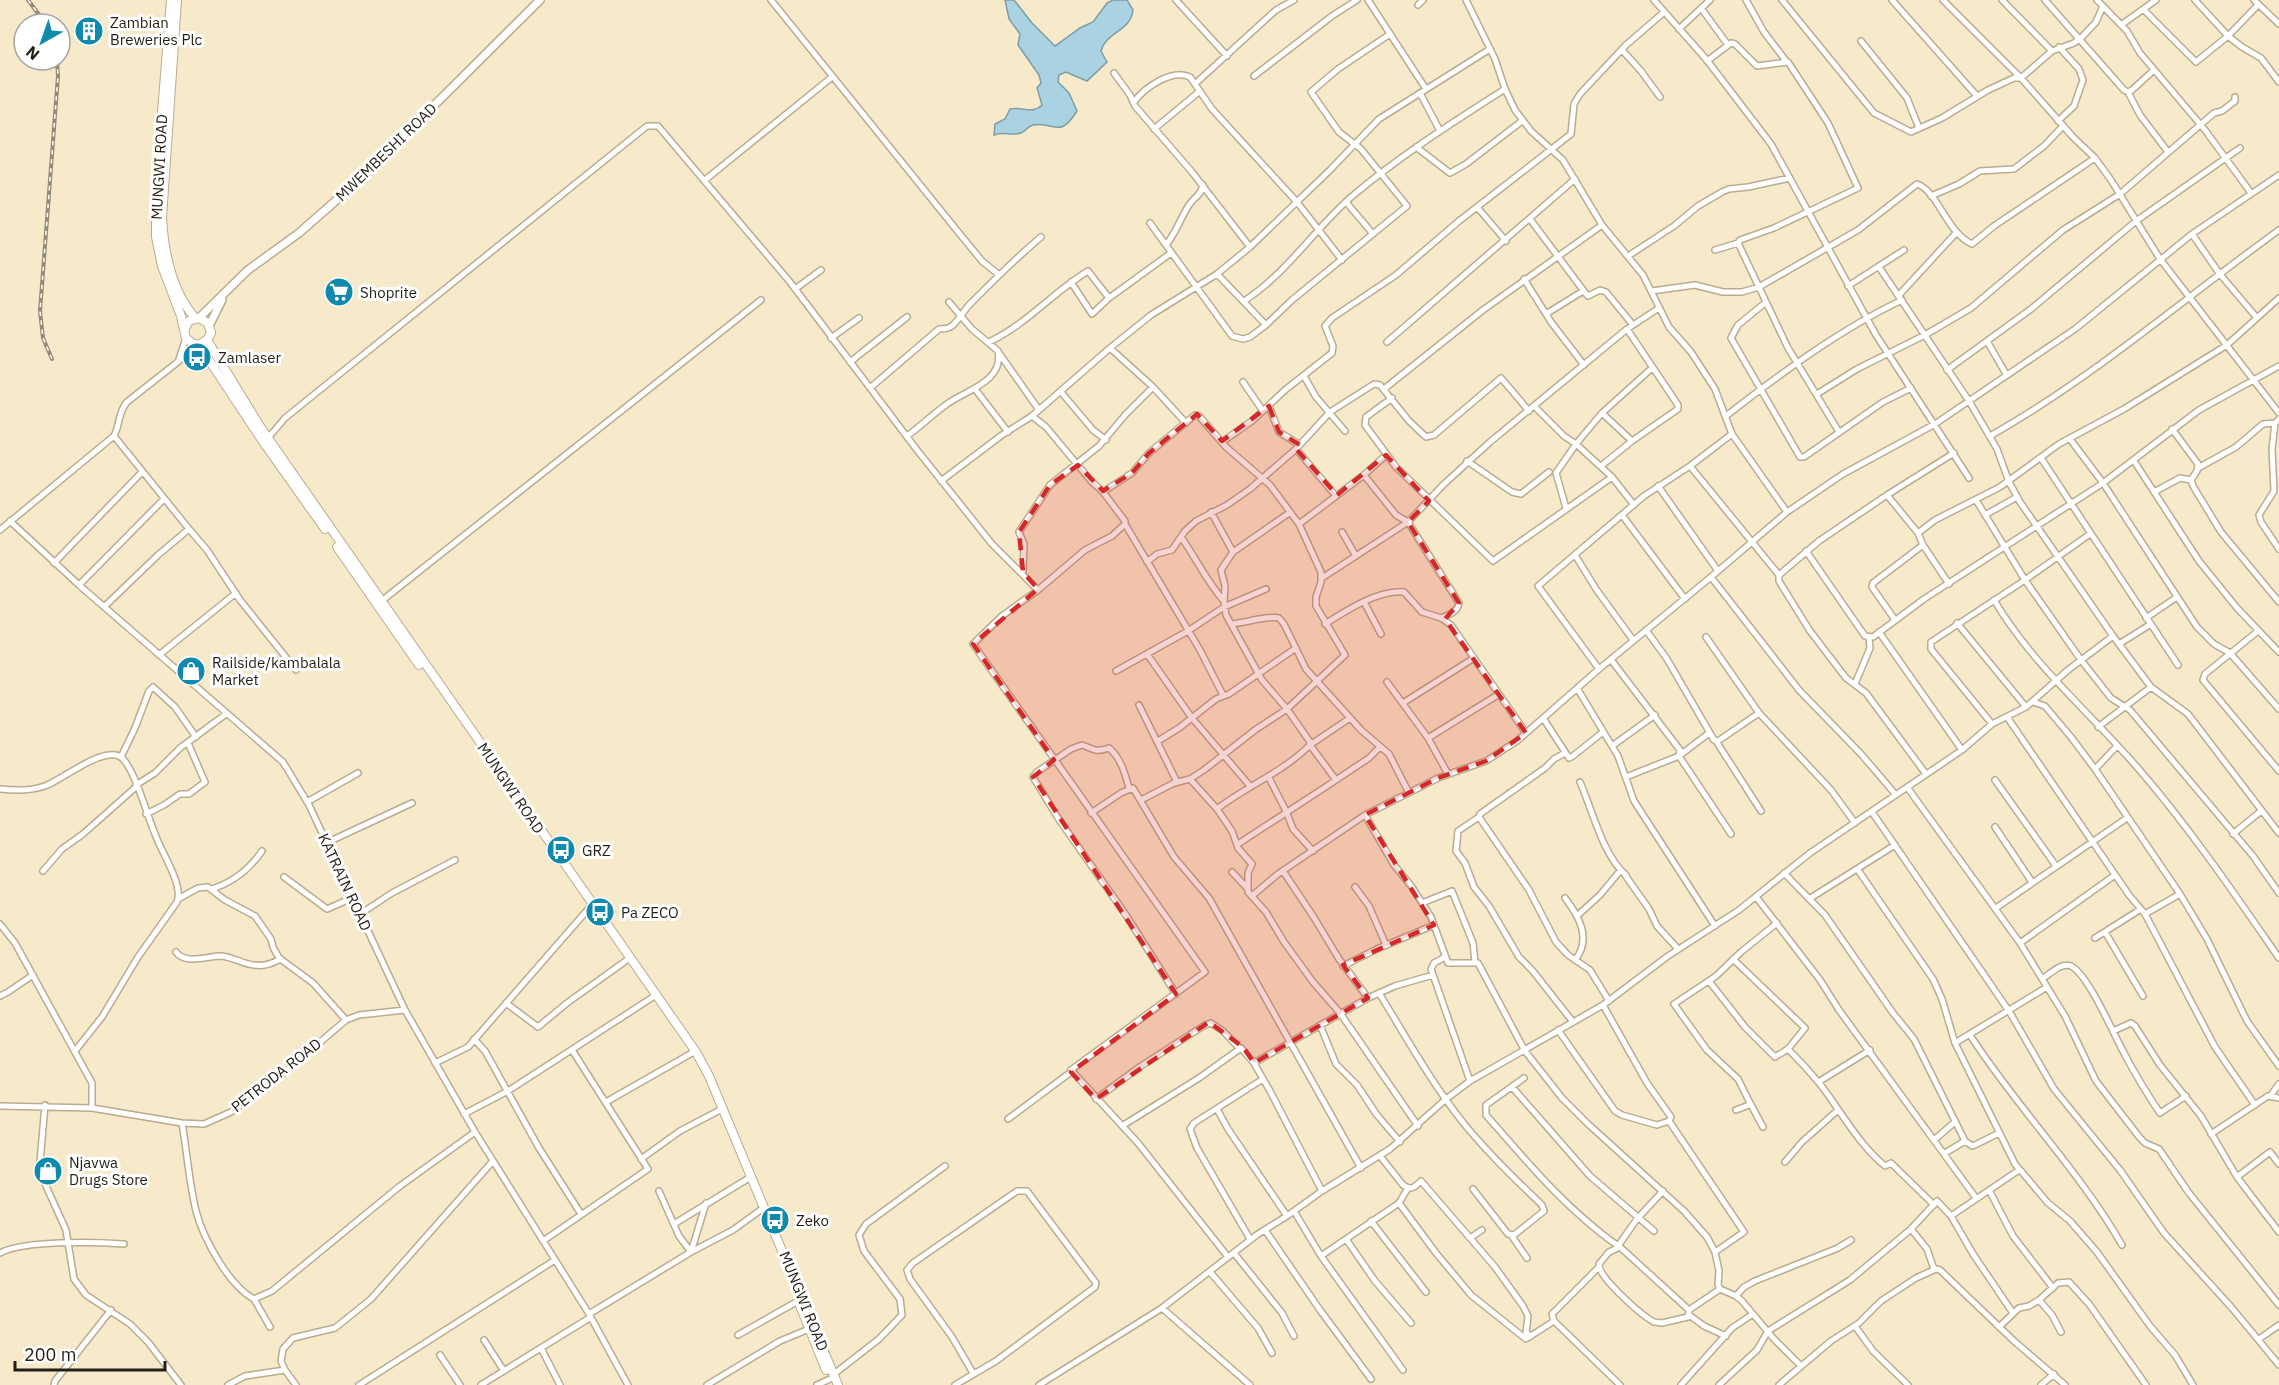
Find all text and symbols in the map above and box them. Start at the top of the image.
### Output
north arrow [12,12,72,72]
place label: Zambian Breweries Plc [110,13,203,49]
building icon: Zambian Breweries Plc [73,15,105,47]
text: N [21,42,43,65]
street label: MWEMBESHI ROAD [331,99,441,205]
street label: MUNGWI ROAD [147,114,171,220]
supermarket icon: Shoprite [323,276,355,308]
place label: Shoprite [360,283,417,302]
bus stop icon: Zamlaser [181,341,213,373]
place label: Zamlaser [218,348,281,367]
place label: Railside/kambalala Market [212,653,341,689]
shop icon: Railside/kambalala Market [175,655,207,687]
street label: MUNGWI ROAD [474,739,548,837]
street label: KATRAIN ROAD [314,830,376,934]
bus stop icon: GRZ [545,834,577,866]
place label: GRZ [582,841,611,860]
bus stop icon: Pa ZECO [584,896,616,928]
place label: Pa ZECO [621,903,679,922]
street label: PETRODA ROAD [227,1034,325,1116]
place label: Njavwa Drugs Store [69,1153,148,1189]
shop icon: Njavwa Drugs Store [32,1155,64,1187]
bus stop icon: Zeko [759,1204,791,1236]
place label: Zeko [796,1211,829,1230]
street label: MUNGWI ROAD [775,1248,833,1354]
scale bar [15,1334,165,1372]
text: 200 m [24,1343,76,1366]

